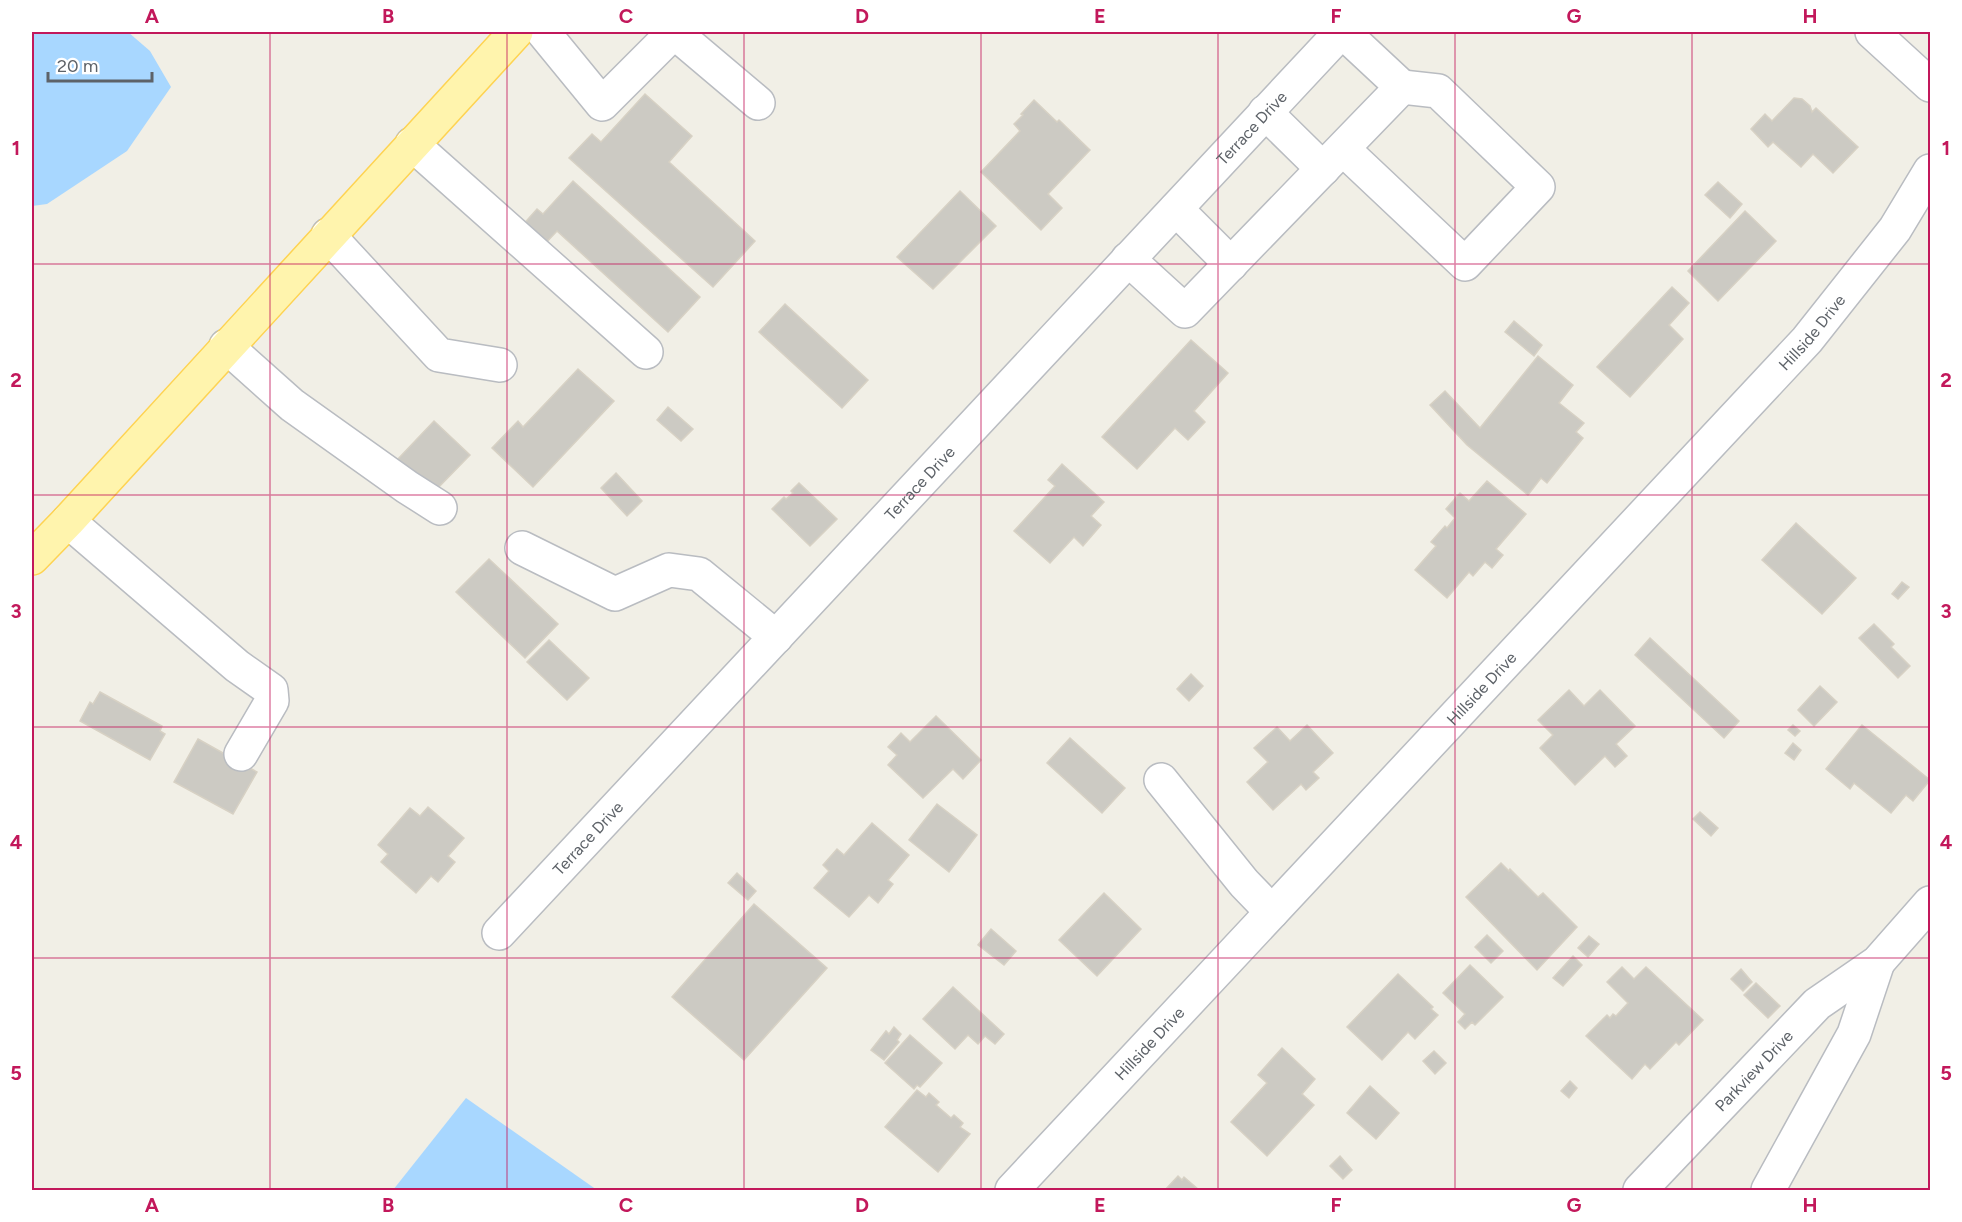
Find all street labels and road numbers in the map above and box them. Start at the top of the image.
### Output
street label: Terrace Drive [1213,87,1291,169]
street label: Hillside Drive [1775,291,1850,374]
street label: Terrace Drive [881,442,959,524]
street label: Hillside Drive [1443,648,1521,729]
street label: Terrace Drive [549,797,627,879]
street label: Hillside Drive [1111,1003,1189,1084]
street label: Parkview Drive [1711,1026,1797,1115]

